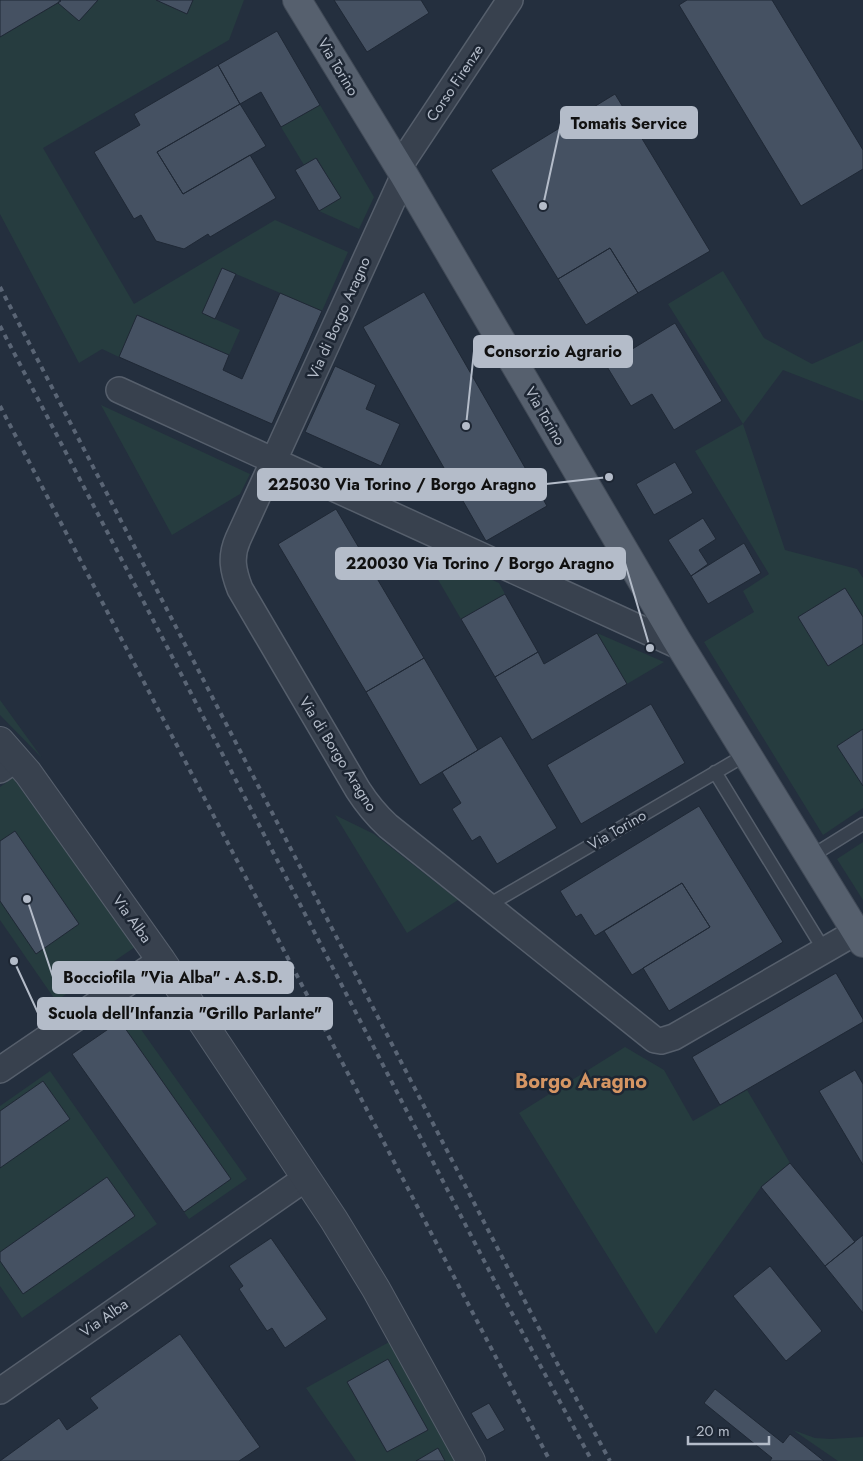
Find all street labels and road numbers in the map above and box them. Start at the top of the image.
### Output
street label: Via Torino [312,34,364,100]
street label: Corso Firenze [421,40,489,126]
street label: Via di Borgo Aragno [302,253,376,383]
street label: Via Torino [519,383,571,449]
street label: Via di Borgo Aragno [294,692,382,816]
street label: Via Torino [584,804,650,856]
street label: Via Alba [107,890,157,948]
street label: Via Alba [75,1293,133,1343]

